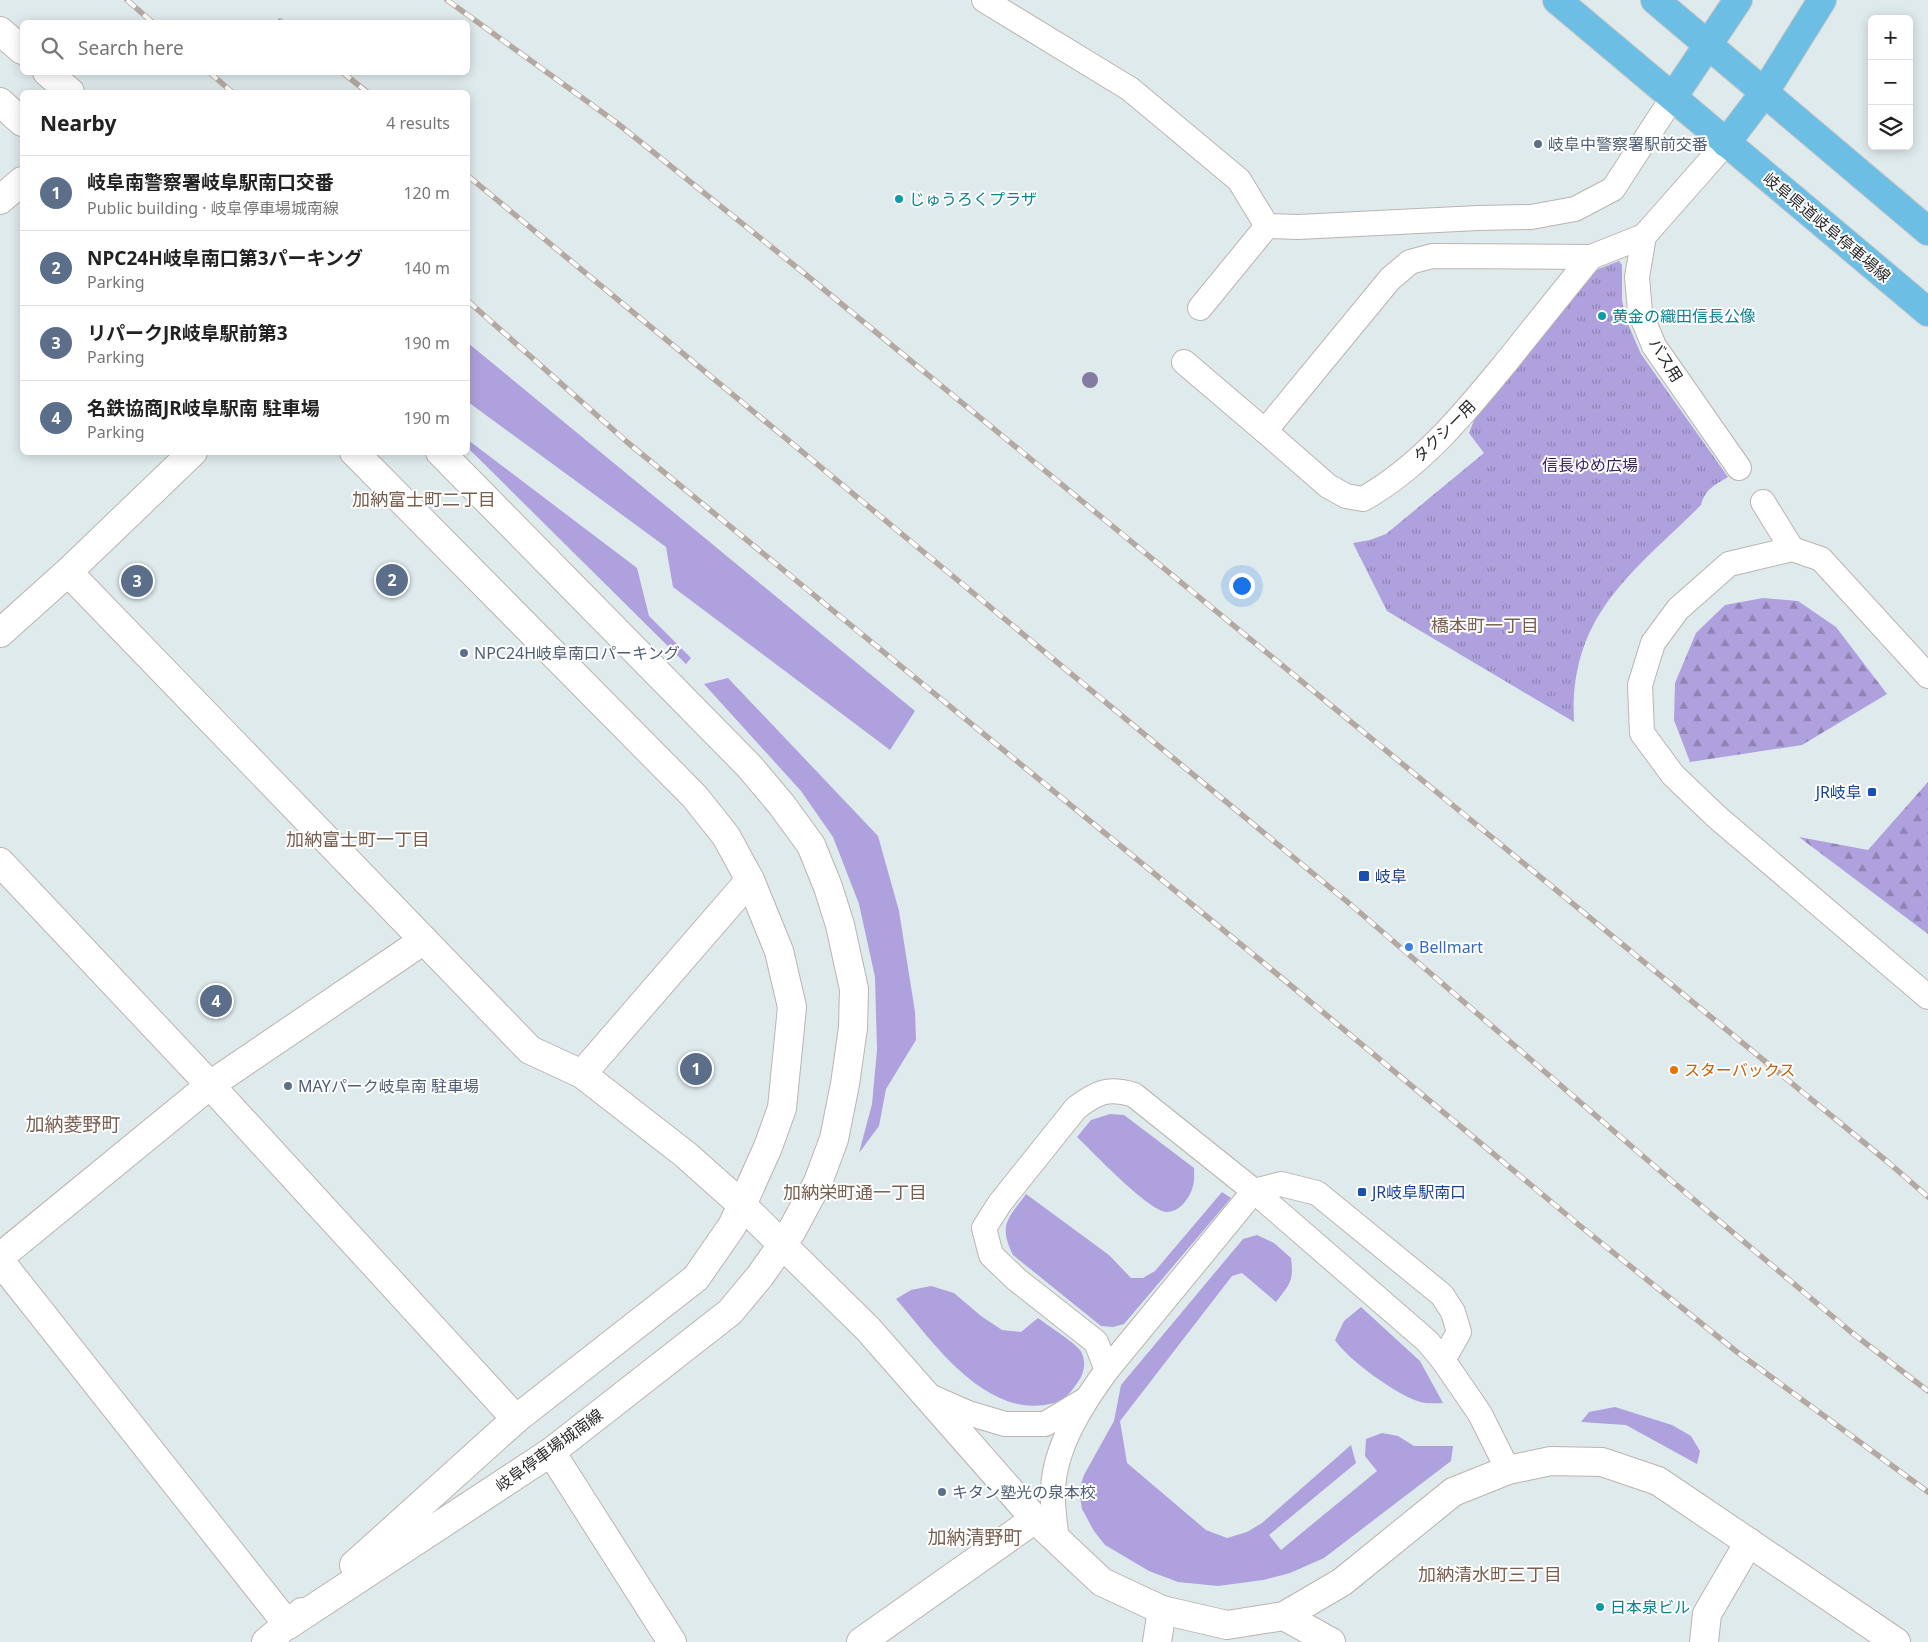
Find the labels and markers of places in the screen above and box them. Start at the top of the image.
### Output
place label: 岐阜中警察署駅前交番 [1548,133,1708,155]
marker: 岐阜中警察署駅前交番 [1532,138,1544,150]
place label: じゅうろくプラザ [909,188,1037,210]
marker: じゅうろくプラザ [893,193,905,205]
place label: 黄金の織田信長公像 [1612,305,1756,327]
marker: 黄金の織田信長公像 [1596,310,1608,322]
pin: 2 [376,561,408,599]
pin: 3 [121,562,153,600]
place label: NPC24H岐阜南口パーキング [474,642,680,664]
marker: NPC24H岐阜南口パーキング [458,647,470,659]
place label: JR岐阜 [1814,781,1862,803]
marker: JR岐阜 [1866,786,1878,798]
place label: 岐阜 [1375,865,1407,887]
marker: 岐阜 [1357,869,1371,883]
place label: Bellmart [1419,936,1483,958]
marker: Bellmart [1403,941,1415,953]
pin: 4 [200,982,232,1020]
pin: 1 [680,1050,712,1088]
place label: スターバックス [1684,1059,1795,1081]
marker: スターバックス [1668,1064,1680,1076]
place label: MAYパーク岐阜南 駐車場 [298,1075,479,1097]
marker: MAYパーク岐阜南 駐車場 [282,1080,294,1092]
place label: JR岐阜駅南口 [1370,1181,1466,1203]
marker: JR岐阜駅南口 [1356,1186,1368,1198]
place label: キタン塾光の泉本校 [952,1481,1096,1503]
marker: キタン塾光の泉本校 [936,1486,948,1498]
place label: 日本泉ビル [1610,1596,1690,1618]
marker: 日本泉ビル [1594,1601,1606,1613]

